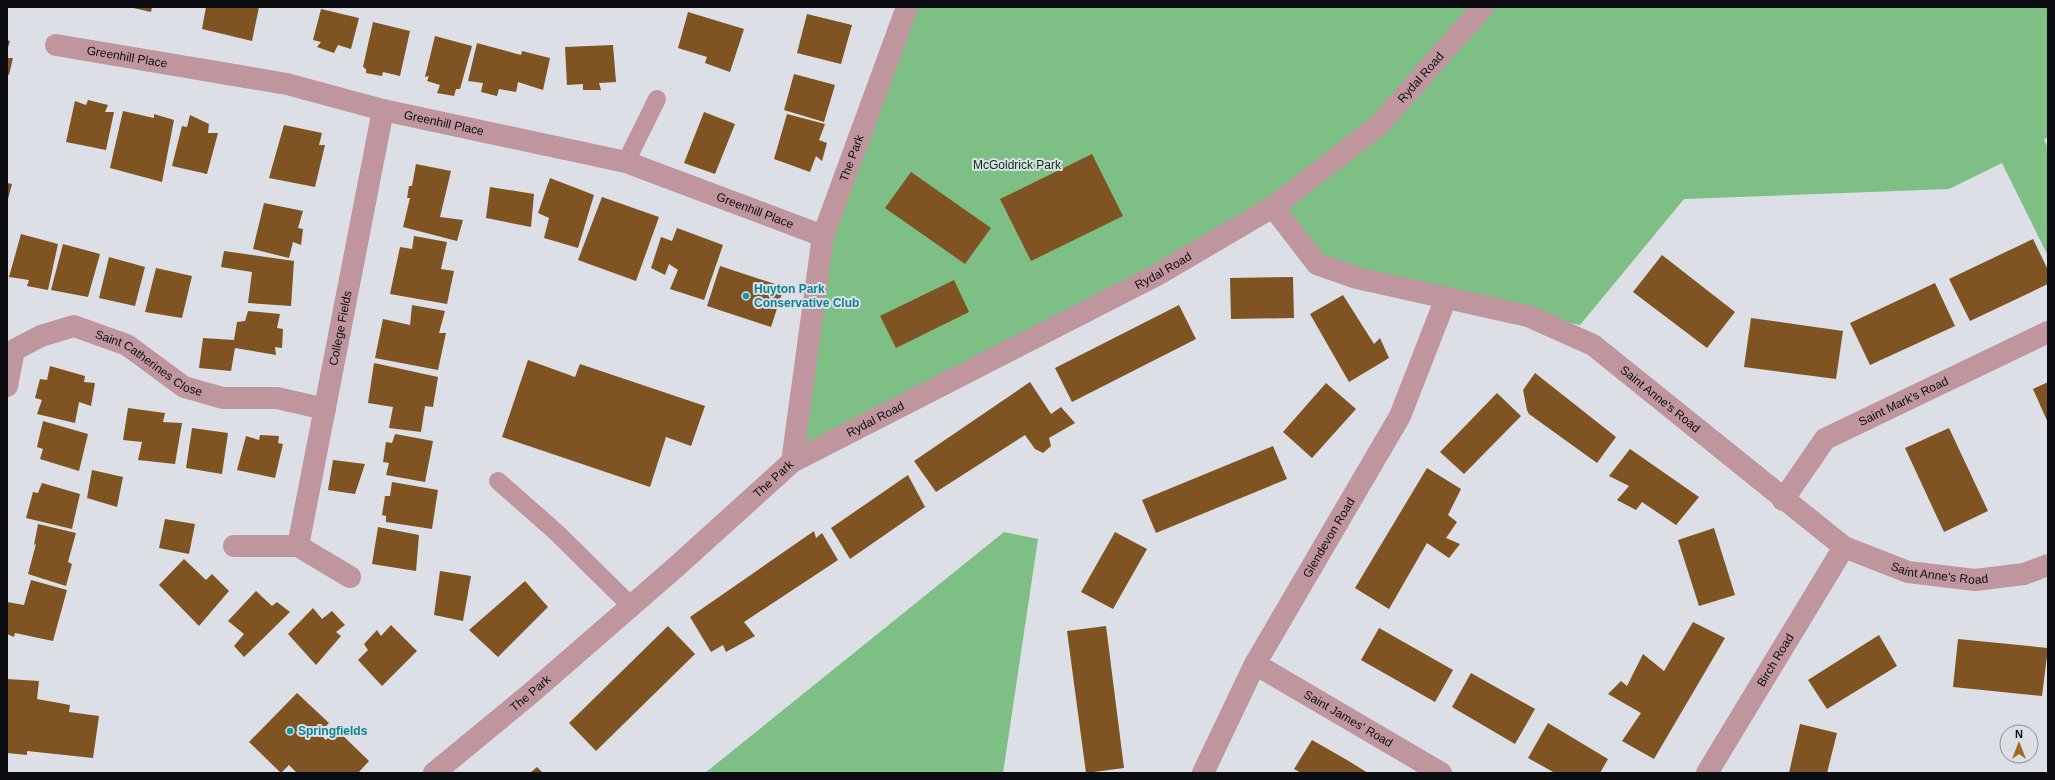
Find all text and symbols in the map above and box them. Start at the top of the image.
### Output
street label: Greenhill Place [86,43,169,71]
street label: Rydal Road [1395,49,1447,106]
street label: Greenhill Place [403,108,486,138]
street label: The Park [837,132,867,183]
park label: McGoldrick Park [973,158,1062,172]
street label: Greenhill Place [714,190,796,231]
street label: Rydal Road [1133,249,1194,292]
place label: Huyton Park Conservative Club [754,282,859,310]
street label: College Fields [326,289,355,367]
marker: Huyton Park Conservative Club [741,291,751,301]
street label: Saint Catherines Close [93,327,204,399]
street label: Saint Anne's Road [1617,363,1703,435]
street label: Saint Mark's Road [1856,374,1951,429]
street label: Rydal Road [844,399,907,440]
street label: The Park [750,457,797,501]
street label: Glendevon Road [1300,495,1358,580]
street label: Saint Anne's Road [1889,559,1989,587]
street label: Birch Road [1754,631,1797,689]
street label: The Park [507,672,554,714]
street label: Saint James' Road [1301,687,1395,750]
place label: Springfields [298,724,368,738]
north arrow [1999,724,2039,764]
marker: Springfields [285,726,295,736]
text: N [2015,728,2023,740]

